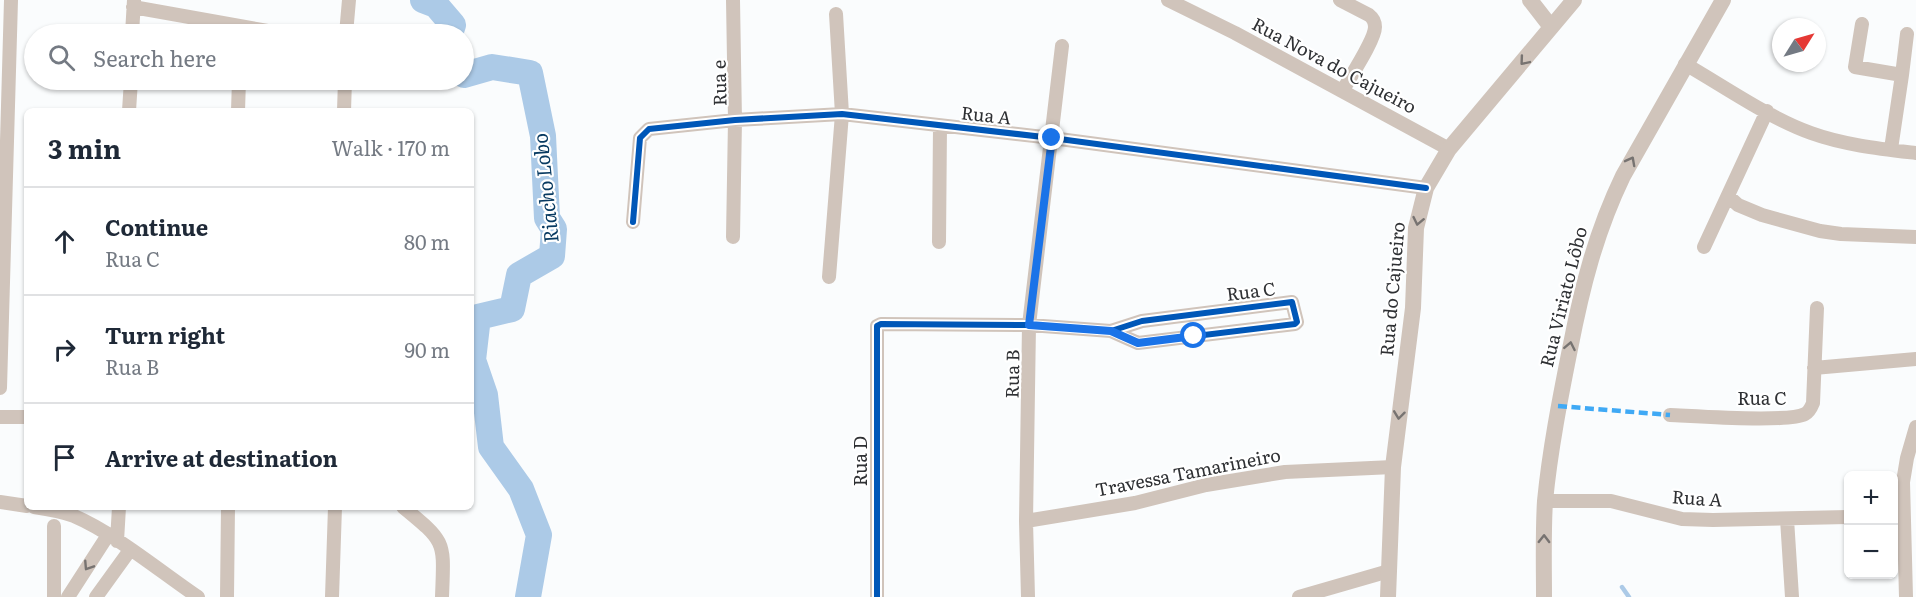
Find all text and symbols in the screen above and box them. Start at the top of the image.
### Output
street label: Rua Nova do Cajueiro [1248,10,1422,120]
north arrow [1772,18,1826,72]
search box [24,24,474,90]
icon: search [45,41,78,74]
text: Search here [93,41,216,74]
one-way arrow [1520,54,1531,65]
street label: Rua e [705,60,732,106]
street label: Rua A [960,98,1013,131]
route end [1038,124,1064,150]
text: 3 min [48,128,121,167]
text: Walk · 170 m [332,132,450,162]
water label: Riacho Lobo [523,132,565,245]
one-way arrow [1624,157,1635,168]
text: Continue [105,210,208,243]
one-way arrow [1412,216,1425,226]
street label: Rua do Cajueiro [1372,221,1411,357]
street label: Rua Viriato Lôbo [1532,224,1593,370]
icon: ahead [48,225,81,258]
text: 80 m [404,226,450,256]
text: Rua C [105,243,160,273]
street label: Rua C [1225,274,1277,307]
text: Turn right [105,318,225,351]
route start [1180,322,1206,348]
icon: right [48,333,81,366]
text: 90 m [405,334,450,364]
one-way arrow [1563,341,1576,351]
street label: Rua B [998,349,1025,399]
text: Rua B [105,351,159,381]
street label: Rua C [1737,384,1787,411]
one-way arrow [1394,411,1406,420]
street label: Rua D [846,436,873,486]
street label: Travessa Tamarineiro [1093,440,1283,503]
icon: arrive [48,441,81,474]
text: Arrive at destination [105,441,338,474]
map controls [1844,471,1898,579]
button: + [1844,471,1898,525]
street label: Rua A [1671,482,1723,513]
button: − [1844,525,1898,579]
one-way arrow [1538,534,1550,543]
one-way arrow [83,560,95,570]

